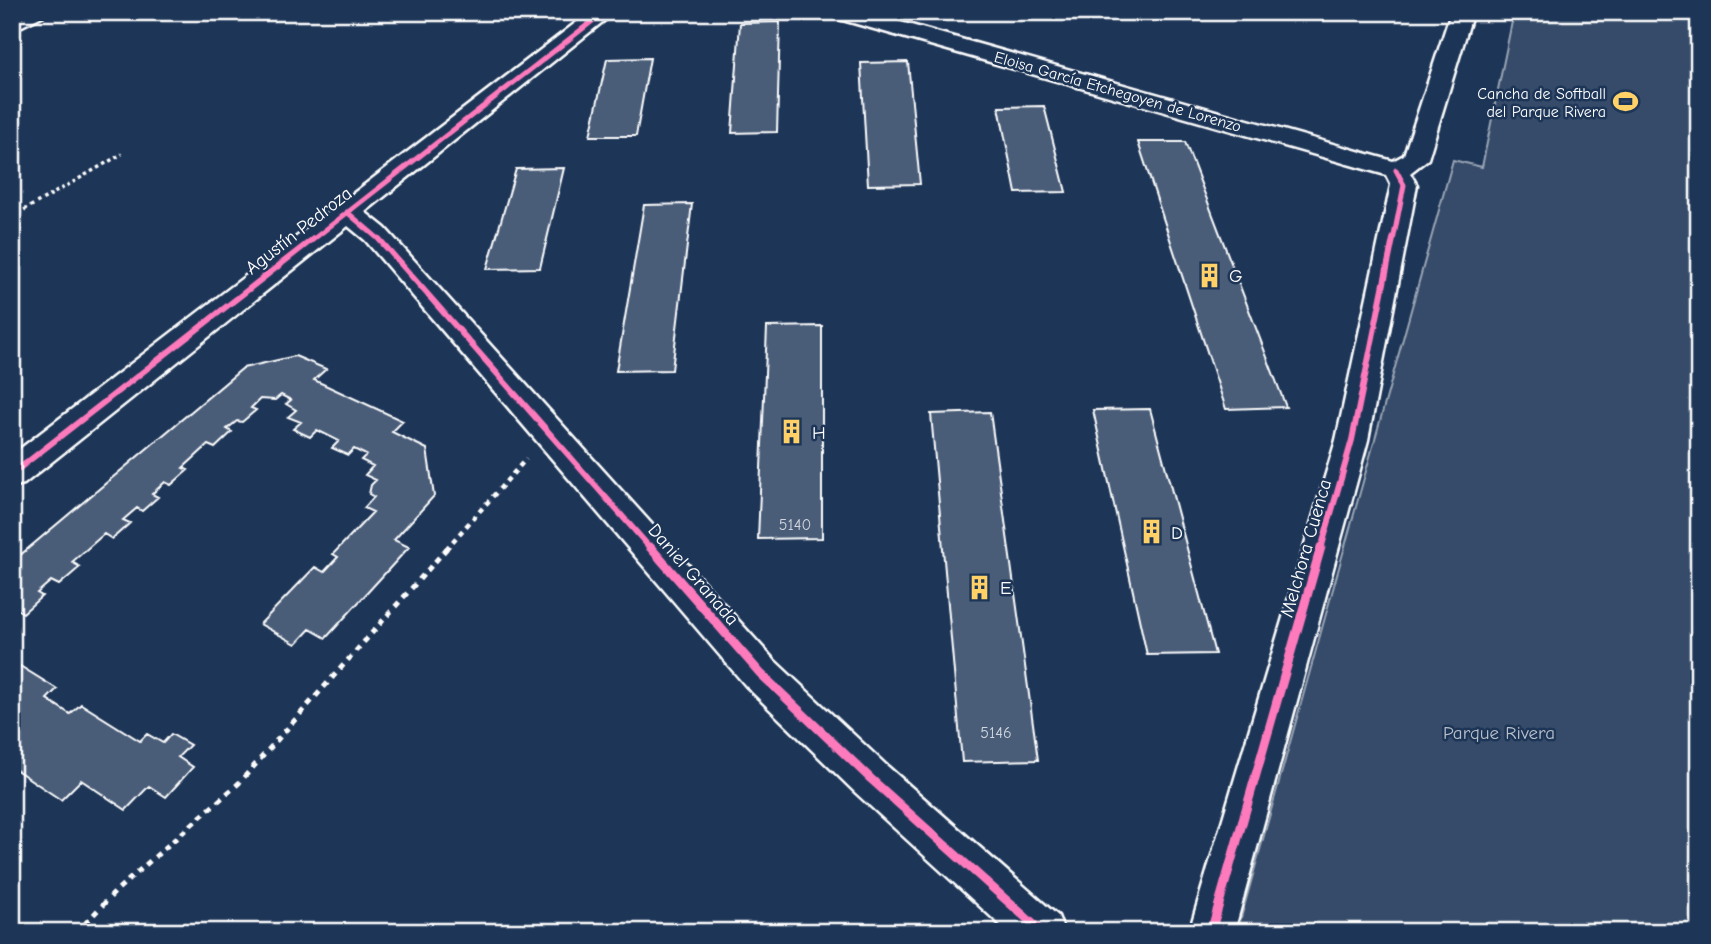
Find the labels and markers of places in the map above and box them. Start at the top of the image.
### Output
place label: Cancha de Softball del Parque Rivera [1477,85,1606,121]
sports icon: Cancha de Softball del Parque Rivera [1612,88,1640,116]
building icon: G [1195,261,1223,289]
place label: G [1229,265,1243,287]
building icon: H [778,418,806,446]
place label: H [812,422,826,444]
building icon: D [1137,518,1165,546]
place label: D [1171,522,1183,544]
building icon: E [966,573,994,601]
place label: E [1000,577,1011,599]

